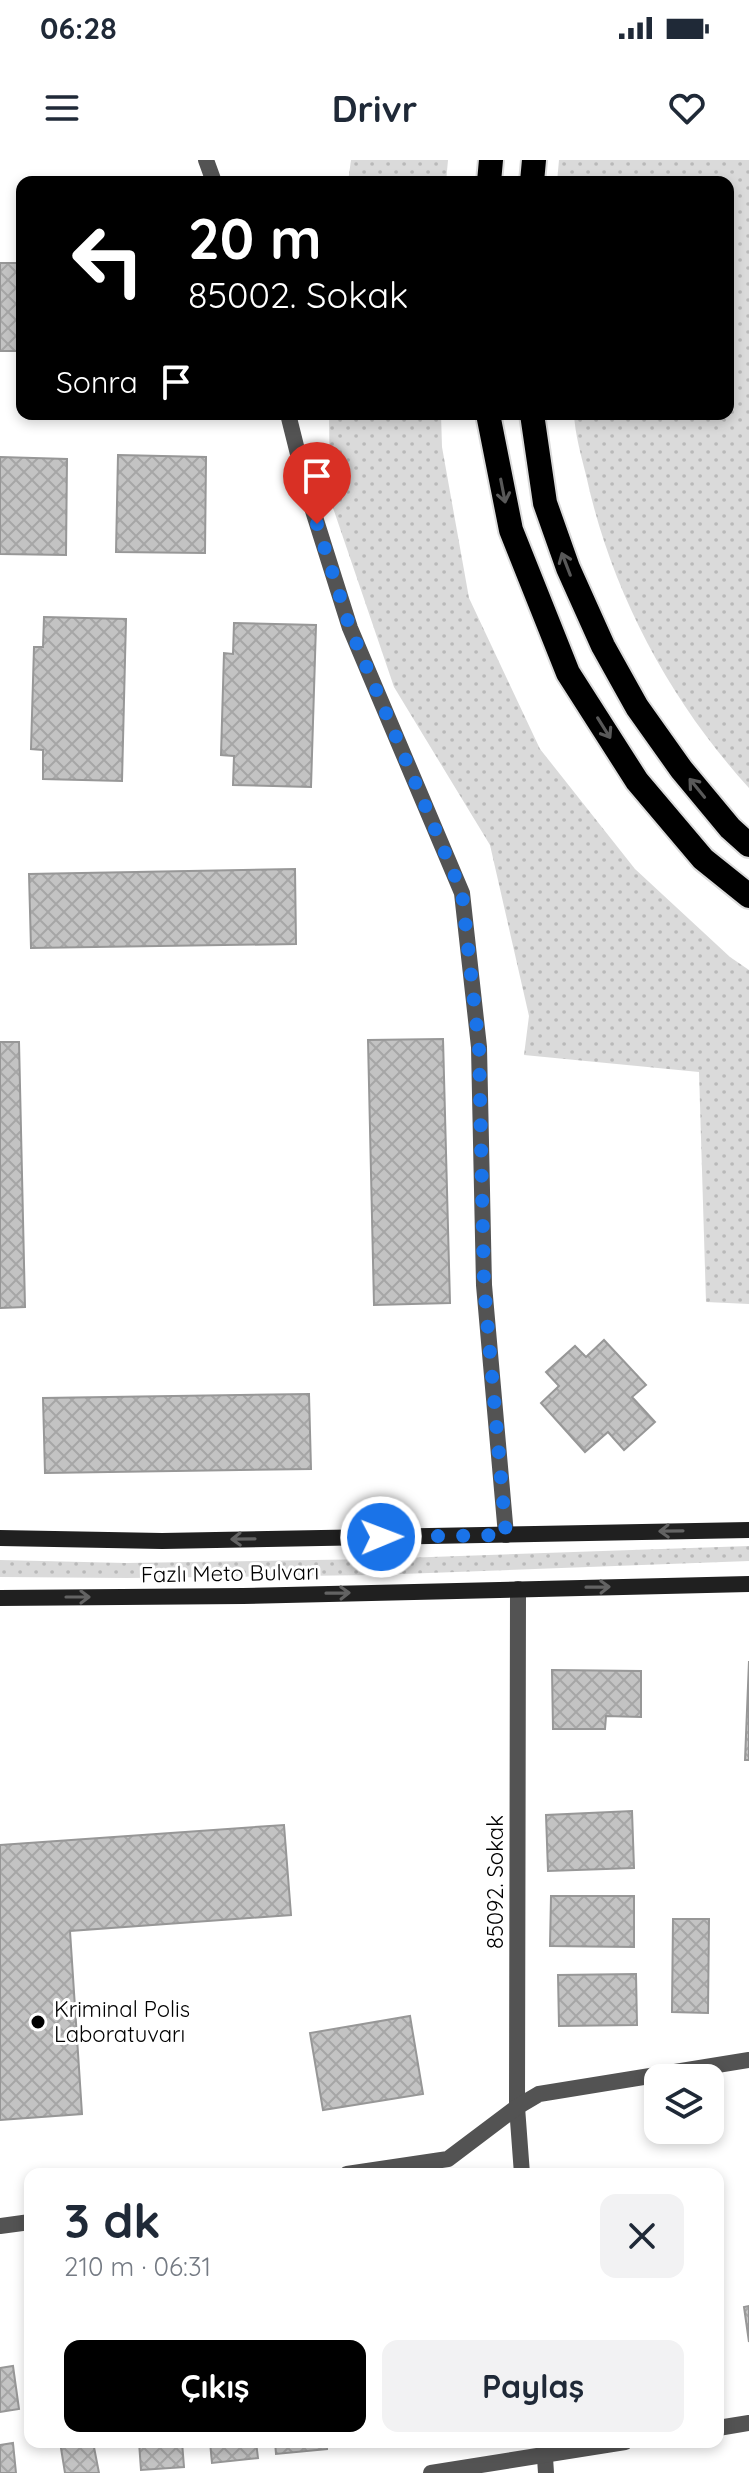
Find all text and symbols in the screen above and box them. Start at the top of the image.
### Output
text: 06:28 [40,9,117,47]
icon: menu [40,86,84,130]
text: Drivr [332,86,417,131]
icon: heart [665,86,709,130]
text: 20 m [188,203,322,273]
icon: left [56,208,160,312]
text: 85002. Sokak [188,272,408,317]
icon: arrive [154,360,198,404]
text: Sonra [56,363,138,401]
pin [283,442,351,524]
icon: arrive [295,454,339,498]
one-way arrow [496,477,511,503]
one-way arrow [558,552,572,577]
one-way arrow [595,717,612,739]
one-way arrow [688,777,706,798]
position arrow [339,1495,423,1579]
one-way arrow [658,1524,685,1539]
one-way arrow [230,1531,257,1547]
street label: Fazlı Meto Bulvarı [141,1557,319,1589]
one-way arrow [584,1580,611,1595]
one-way arrow [324,1586,351,1601]
one-way arrow [64,1589,91,1605]
street label: 85092. Sokak [481,1815,509,1949]
place label: Kriminal Polis Laboratuvarı [54,1995,190,2048]
marker: Kriminal Polis Laboratuvarı [29,2013,47,2031]
map controls [644,2064,724,2144]
button: layers [644,2064,724,2144]
text: 3 dk [64,2190,161,2250]
button: close [600,2194,684,2278]
text: 210 m · 06:31 [64,2250,211,2283]
button: Çıkış [64,2340,366,2432]
button: Paylaş [382,2340,684,2432]

